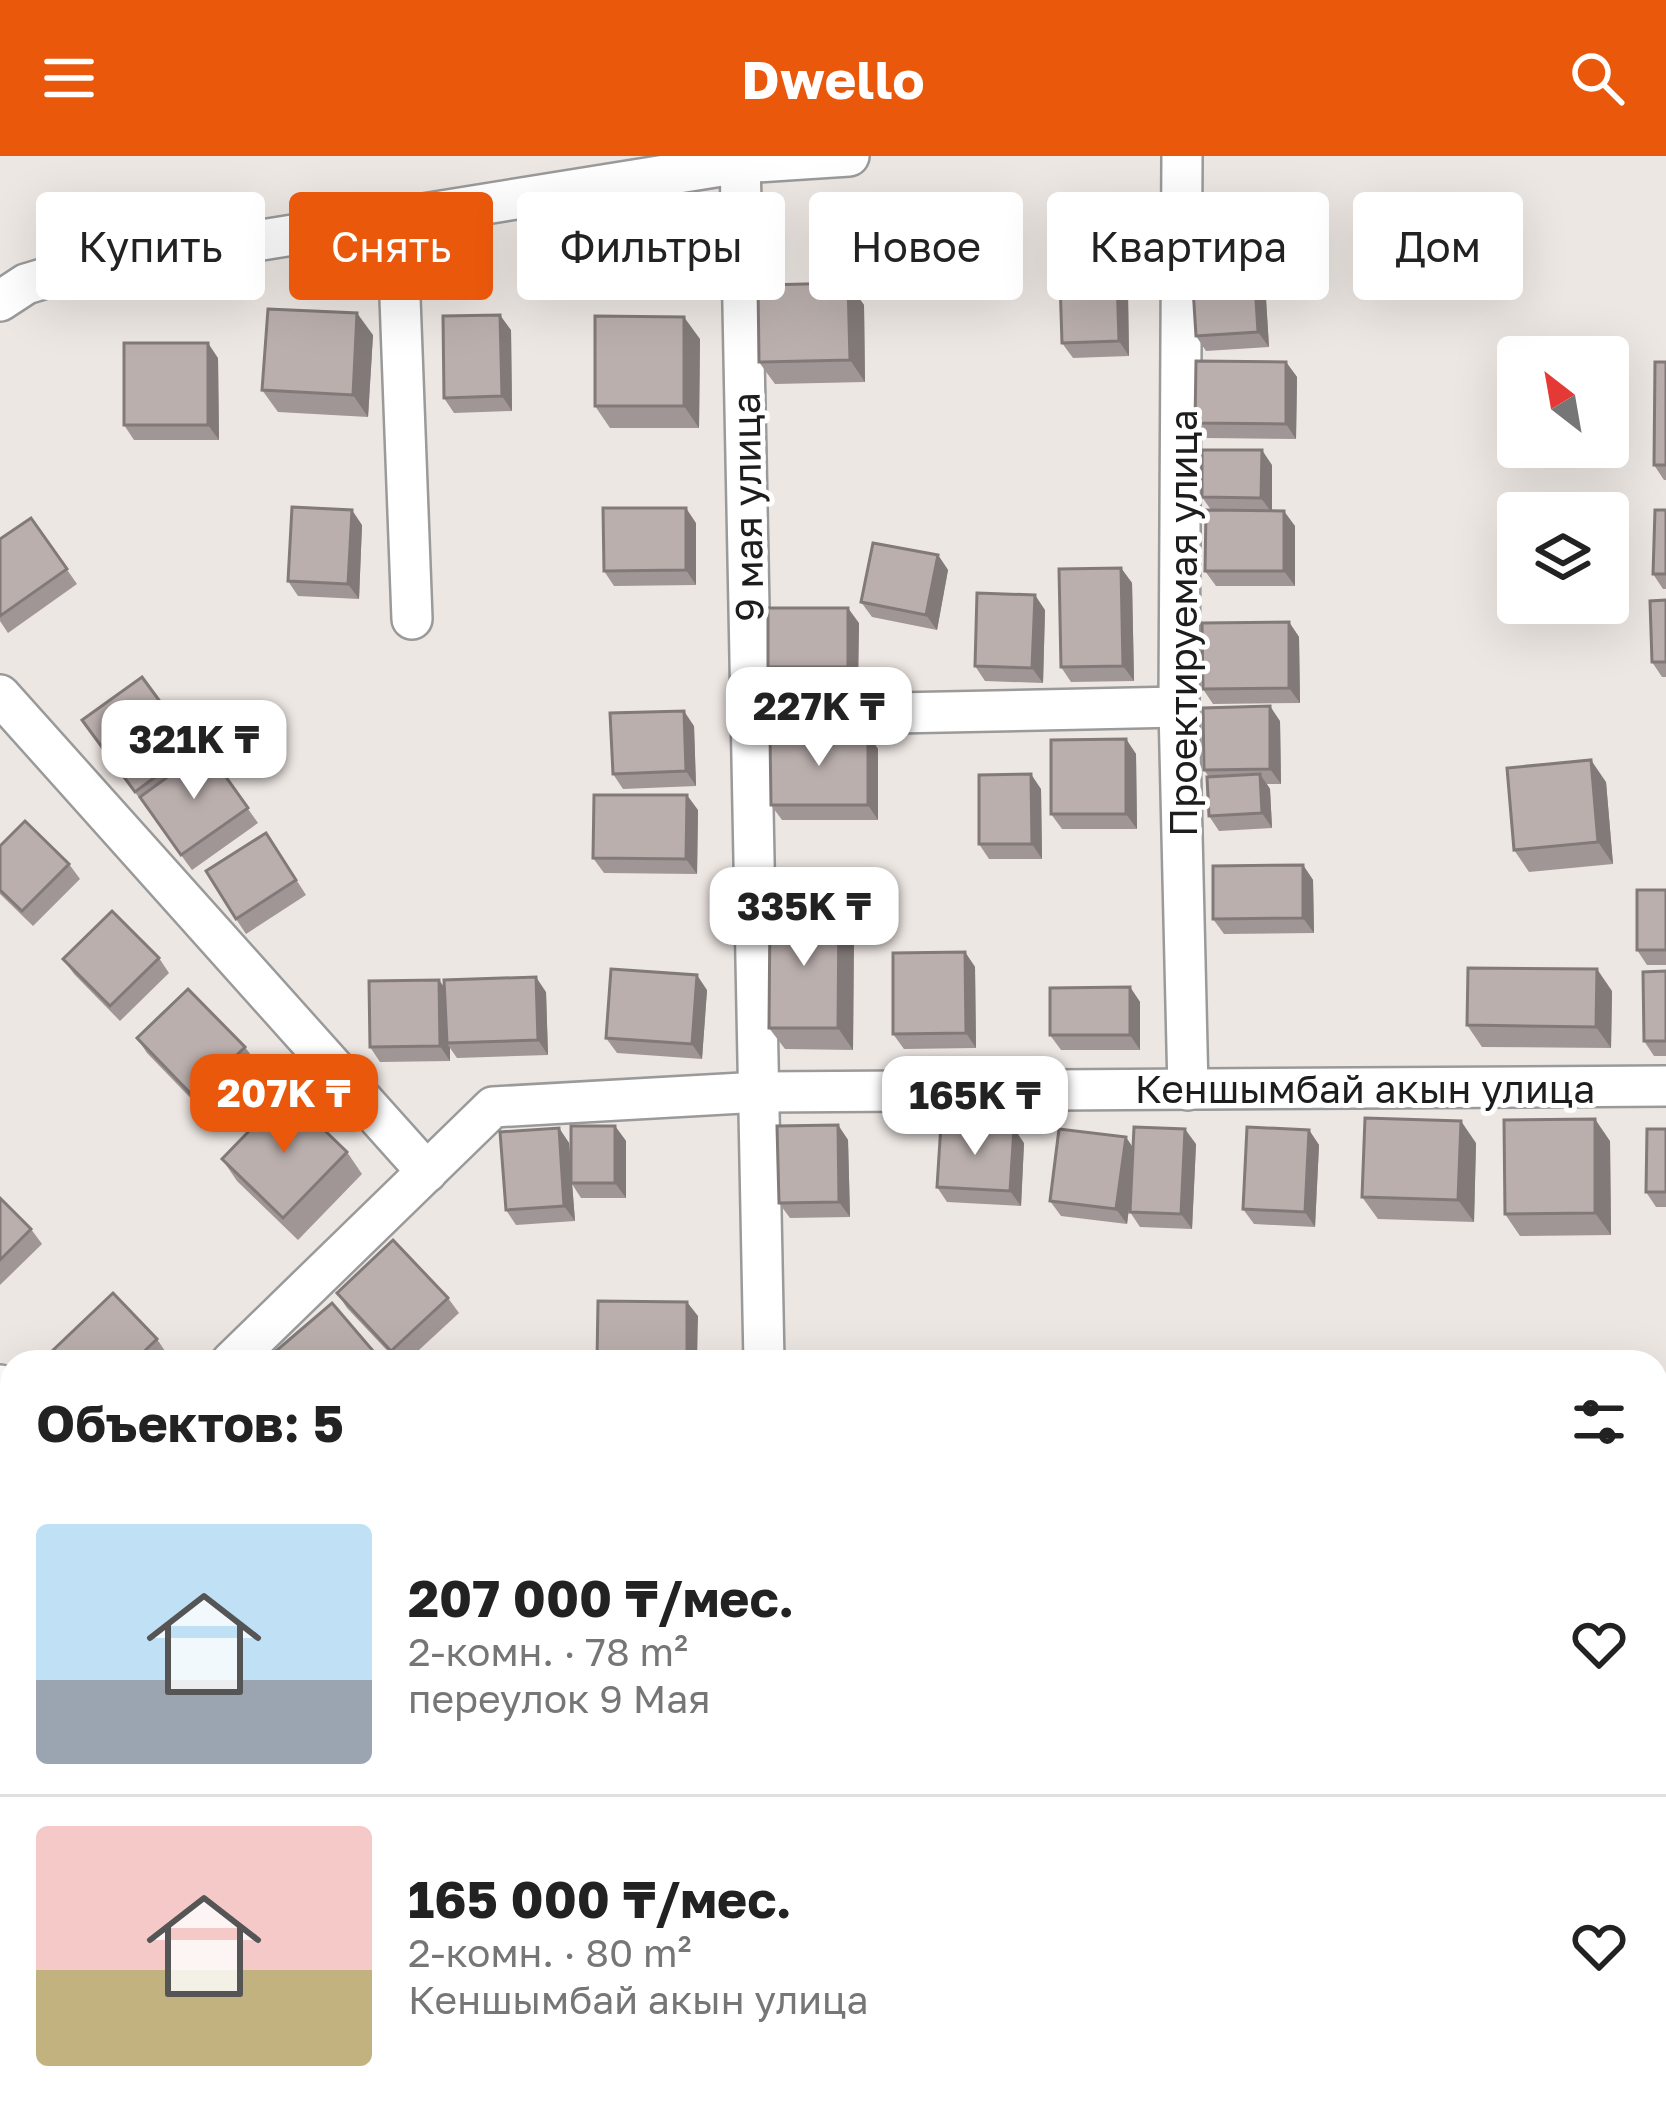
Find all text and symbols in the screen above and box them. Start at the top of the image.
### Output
icon: menu [36,45,102,111]
icon: search [1564,45,1630,111]
text: Dwello [741,46,925,111]
chip: Купить [36,192,265,300]
chip: Снять [289,192,493,300]
chip: Фильтры [517,192,785,300]
chip: Новое [809,192,1023,300]
chip: Квартира [1047,192,1329,300]
chip: Дом [1353,192,1523,300]
north arrow [1497,336,1629,468]
map controls [1497,336,1629,624]
street label: 9 мая улица [721,392,773,622]
street label: Проектируемая улица [1159,409,1206,837]
button: layers [1497,492,1629,624]
pin: 227K ₸ [721,667,917,769]
text: 227K ₸ [753,682,885,729]
pin: 321K ₸ [96,700,292,802]
text: 321K ₸ [128,715,260,762]
pin: 335K ₸ [706,867,902,969]
text: 335K ₸ [737,882,871,929]
pin: 207K ₸ [186,1054,382,1156]
pin: 165K ₸ [877,1056,1073,1158]
street label: Кеншымбай акын улица [1135,1065,1595,1112]
text: 207K ₸ [217,1069,351,1116]
text: 165K ₸ [909,1071,1041,1118]
icon: filters [1566,1389,1632,1455]
text: Объектов: 5 [36,1392,344,1453]
text: 207 000 ₸/мес. [408,1567,794,1628]
icon: home [132,1572,276,1716]
icon: heart [1566,1611,1632,1677]
text: 2-комн. · 78 m² [408,1628,688,1675]
text: переулок 9 Мая [408,1675,710,1722]
text: 165 000 ₸/мес. [408,1868,792,1929]
icon: home [132,1874,276,2018]
icon: heart [1566,1913,1632,1979]
text: 2-комн. · 80 m² [408,1929,692,1976]
text: Кеншымбай акын улица [408,1976,869,2023]

